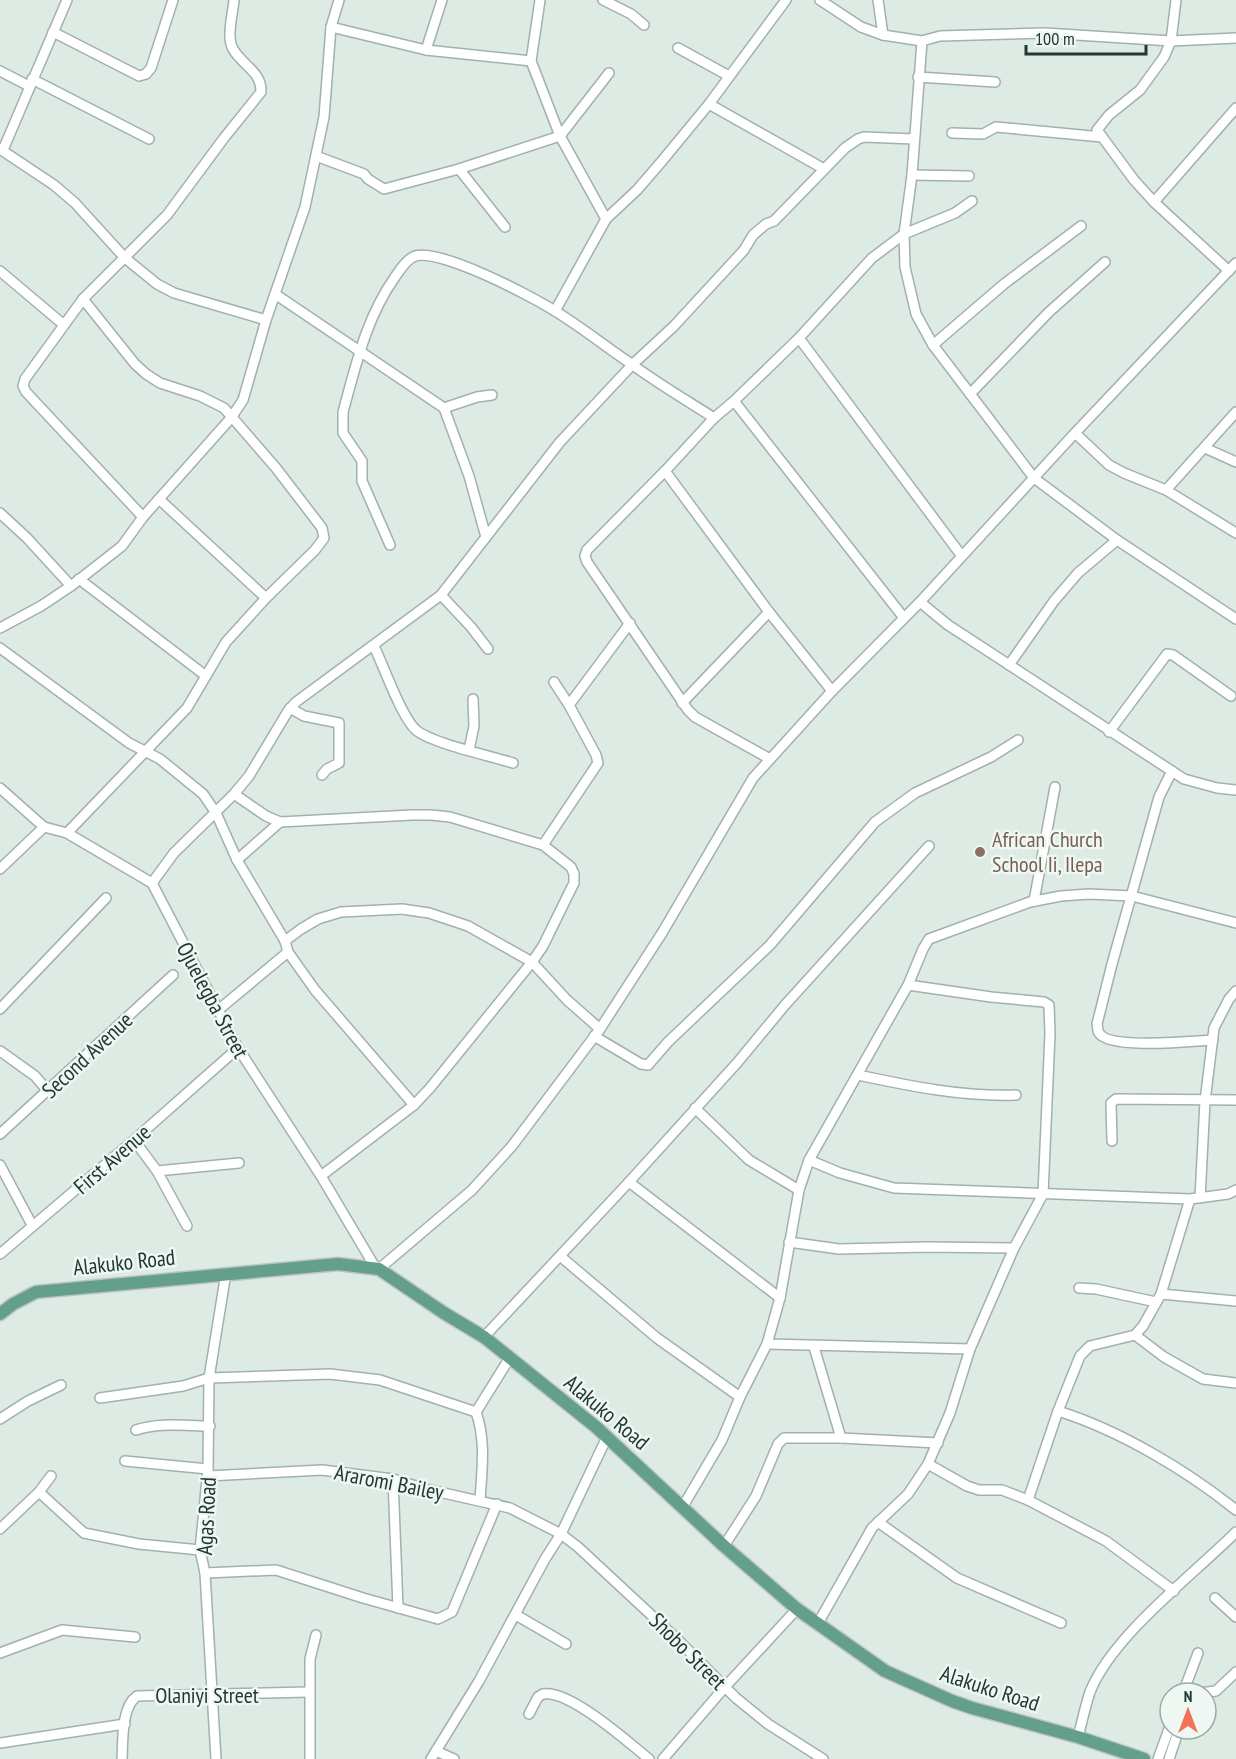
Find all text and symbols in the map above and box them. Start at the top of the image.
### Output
scale bar [1026,18,1146,56]
text: 100 m [1035,27,1075,50]
place label: African Church School Ii, Ilepa [992,825,1103,878]
marker: African Church School Ii, Ilepa [973,845,987,859]
street label: Ojuelegba Street [171,937,255,1063]
street label: Second Avenue [36,1006,138,1104]
street label: First Avenue [68,1118,156,1200]
street label: Alakuko Road [72,1243,176,1281]
street label: Alakuko Road [559,1368,655,1456]
street label: Araromi Bailey [332,1458,447,1506]
street label: Agas Road [190,1476,222,1556]
street label: Shobo Street [644,1607,732,1695]
street label: Alakuko Road [937,1659,1043,1717]
street label: Olaniyi Street [155,1681,259,1709]
north arrow [1158,1681,1218,1741]
text: N [1184,1686,1192,1706]

